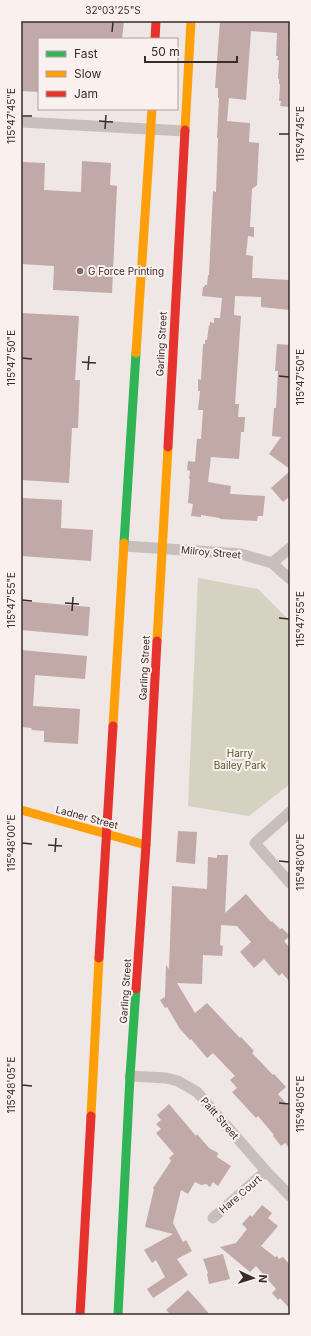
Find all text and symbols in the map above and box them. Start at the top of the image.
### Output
text: 32°03'25"S [85,4,141,16]
legend [38,38,178,110]
scale bar [145,38,237,64]
text: 50 m [151,44,180,59]
text: Fast [74,46,98,61]
text: Slow [74,66,102,81]
text: Jam [74,86,98,101]
text: 115°47'45"E [5,88,17,144]
text: 115°47'45"E [294,106,306,162]
place label: G Force Printing [88,265,164,277]
marker: G Force Printing [75,266,85,276]
street label: Garling Street [153,311,169,377]
text: 115°47'50"E [5,330,17,386]
text: 115°47'50"E [294,349,306,405]
street label: Milroy Street [181,543,242,561]
text: 115°47'55"E [5,572,17,628]
text: 115°47'55"E [294,591,306,647]
street label: Garling Street [136,635,152,701]
park label: Harry Bailey Park [214,747,267,771]
street label: Ladner Street [55,803,120,831]
text: 115°48'00"E [5,814,17,872]
text: 115°48'00"E [294,833,306,891]
street label: Garling Street [117,957,133,1024]
text: 115°48'05"E [5,1056,17,1114]
text: 115°48'05"E [294,1075,306,1133]
street label: Paitt Street [198,1095,242,1142]
street label: Hare Court [217,1172,264,1215]
north arrow [233,1258,273,1298]
text: N [256,1274,270,1283]

